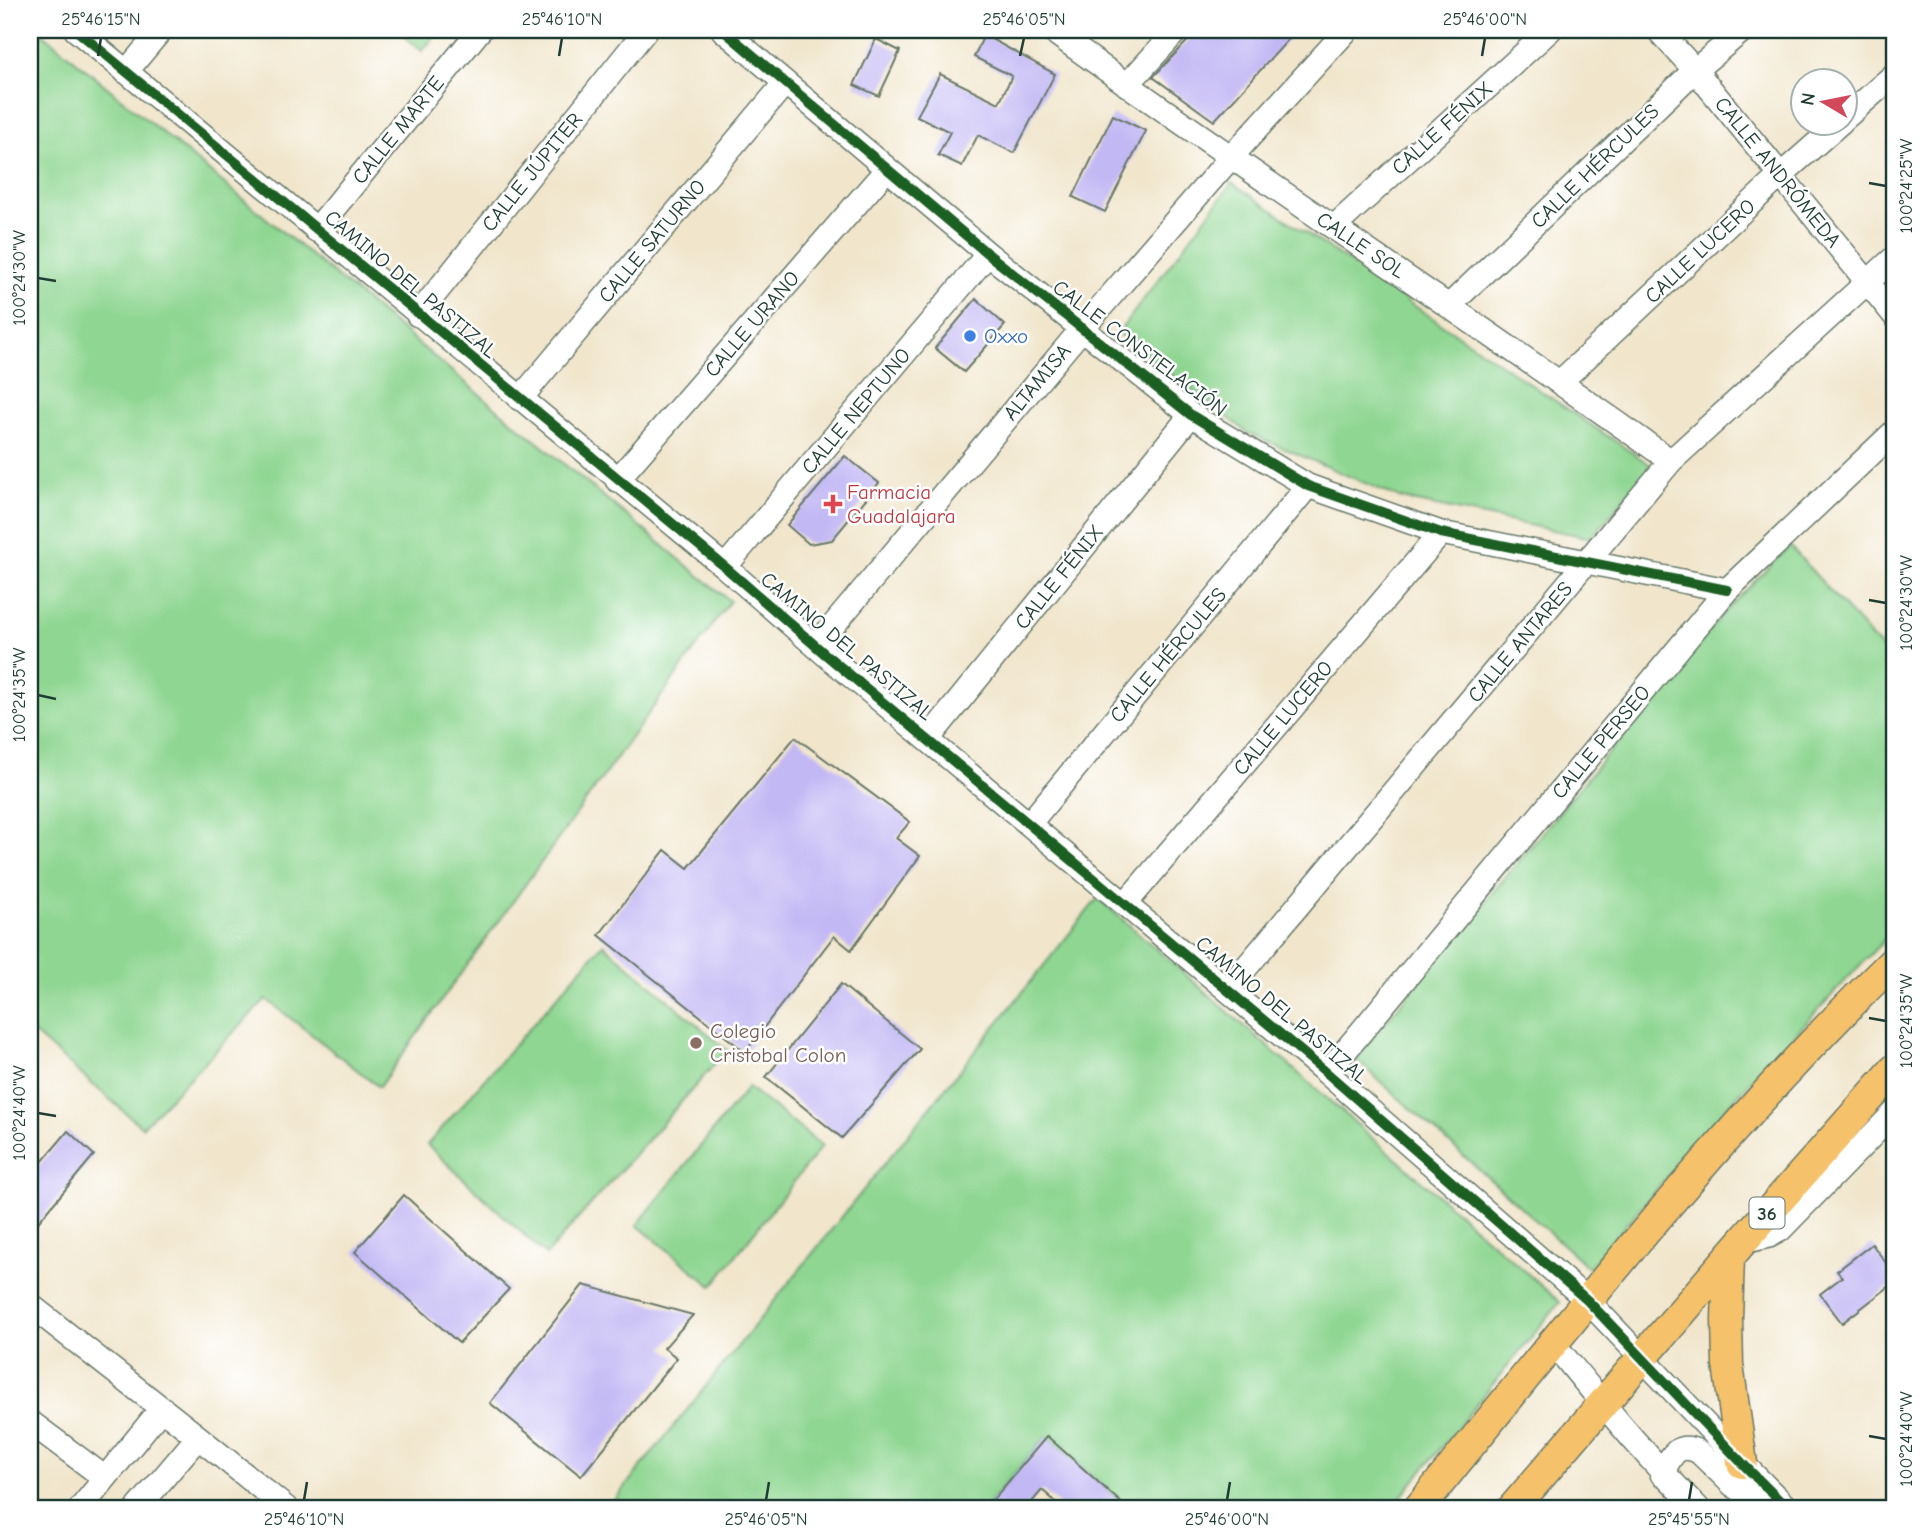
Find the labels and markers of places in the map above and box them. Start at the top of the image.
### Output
place label: Oxxo [984,324,1028,348]
marker: Oxxo [962,328,978,344]
place label: Farmacia Guadalajara [847,480,956,528]
marker: Farmacia Guadalajara [825,496,841,512]
place label: Colegio Cristobal Colon [710,1019,846,1067]
marker: Colegio Cristobal Colon [688,1035,704,1051]

